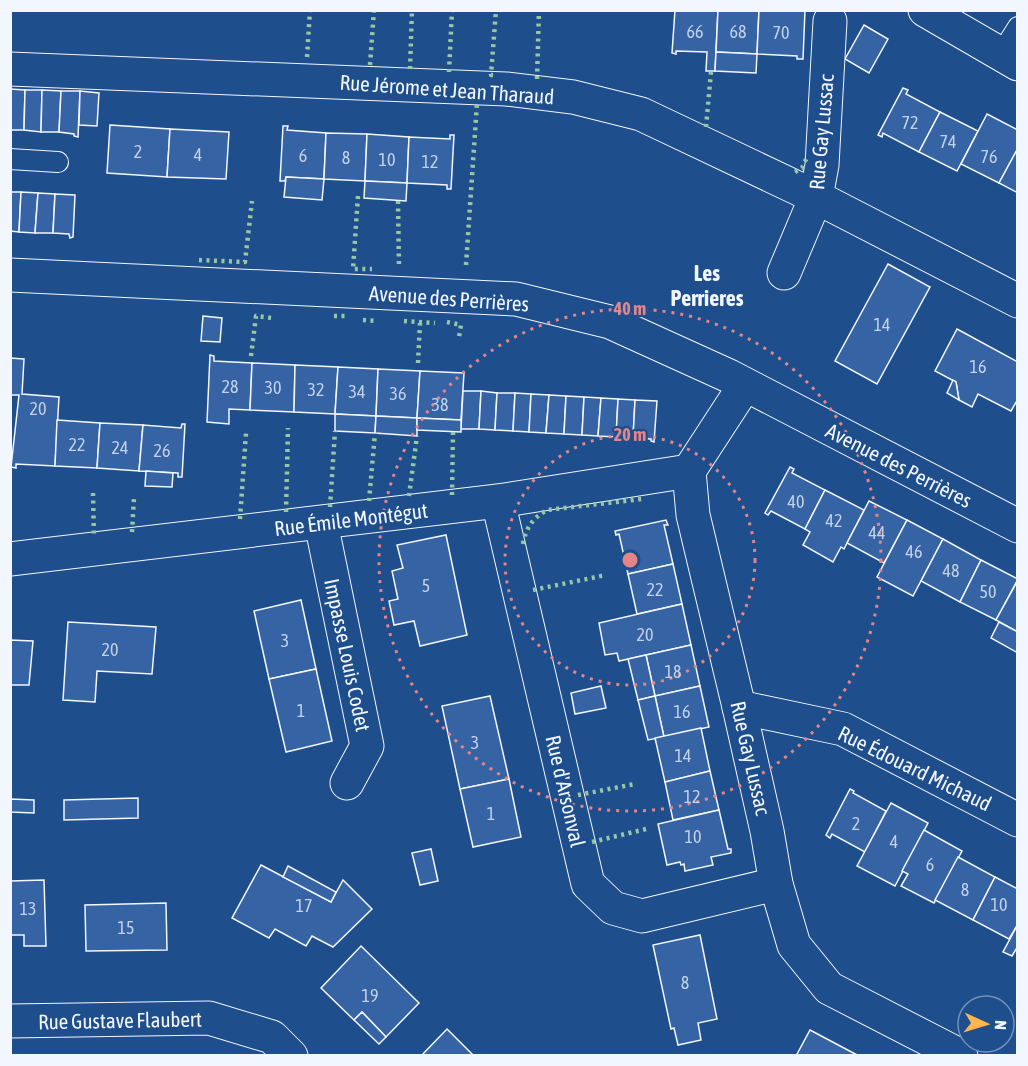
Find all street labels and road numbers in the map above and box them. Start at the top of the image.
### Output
street label: Rue Jérome et Jean Tharaud [339,70,555,108]
street label: Rue Gay Lussac [804,73,838,191]
street label: Avenue des Perrières [368,280,530,316]
street label: Avenue des Perrières [822,418,976,512]
street label: Rue Émile Montégut [273,498,429,540]
street label: Impasse Louis Codet [320,576,376,734]
street label: Rue Gay Lussac [726,699,776,817]
street label: Rue Édouard Michaud [834,721,996,815]
street label: Rue d'Arsonval [541,733,591,850]
street label: Rue Gustave Flaubert [38,1007,202,1033]

